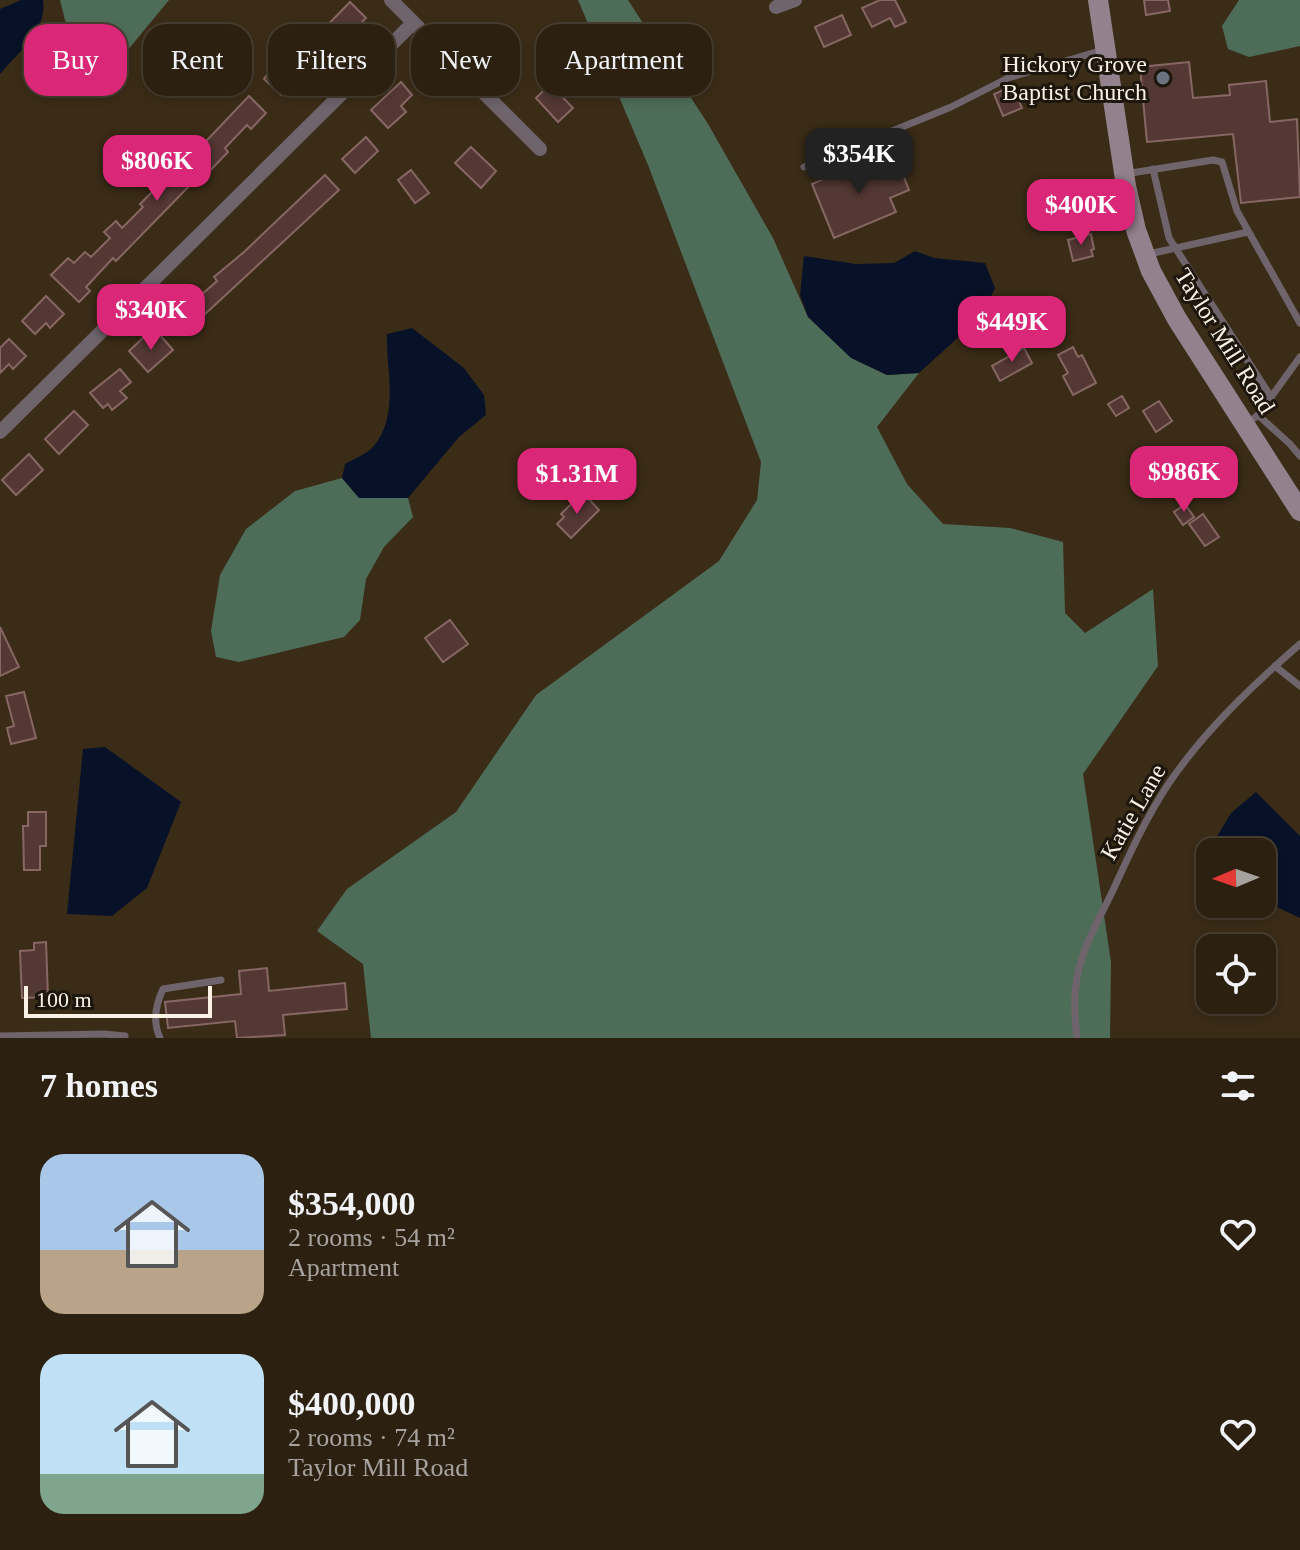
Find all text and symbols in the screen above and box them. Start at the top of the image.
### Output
chip: Buy [24,24,127,96]
chip: Rent [143,24,252,96]
chip: Filters [268,24,395,96]
chip: New [411,24,520,96]
chip: Apartment [536,24,712,96]
place label: Hickory Grove Baptist Church [1002,51,1147,105]
marker: Hickory Grove Baptist Church [1154,69,1172,87]
pin: $354K [803,128,915,196]
pin: $806K [101,135,213,203]
text: $354K [823,139,895,168]
text: $806K [121,146,193,175]
pin: $400K [1025,179,1137,247]
text: $400K [1045,190,1117,219]
street label: Taylor Mill Road [1170,264,1280,418]
pin: $340K [95,284,207,352]
text: $340K [115,295,187,324]
pin: $449K [956,296,1068,364]
text: $449K [976,307,1048,336]
pin: $986K [1128,446,1240,514]
pin: $1.31M [512,448,642,516]
text: $986K [1148,457,1220,486]
text: $1.31M [535,459,619,488]
street label: Katie Lane [1095,760,1171,864]
north arrow [1196,838,1276,918]
map controls [1196,838,1276,1014]
button: locate [1196,934,1276,1014]
scale bar [24,982,212,1018]
text: 100 m [36,987,92,1012]
icon: filters [1216,1064,1260,1108]
text: 7 homes [40,1067,158,1104]
text: $354,000 [288,1185,416,1222]
icon: home [104,1186,200,1282]
icon: heart [1216,1212,1260,1256]
text: 2 rooms · 54 m² [288,1223,455,1252]
text: Apartment [288,1253,399,1282]
text: $400,000 [288,1385,416,1422]
icon: home [104,1386,200,1482]
icon: heart [1216,1412,1260,1456]
text: 2 rooms · 74 m² [288,1423,455,1452]
text: Taylor Mill Road [288,1453,468,1482]

